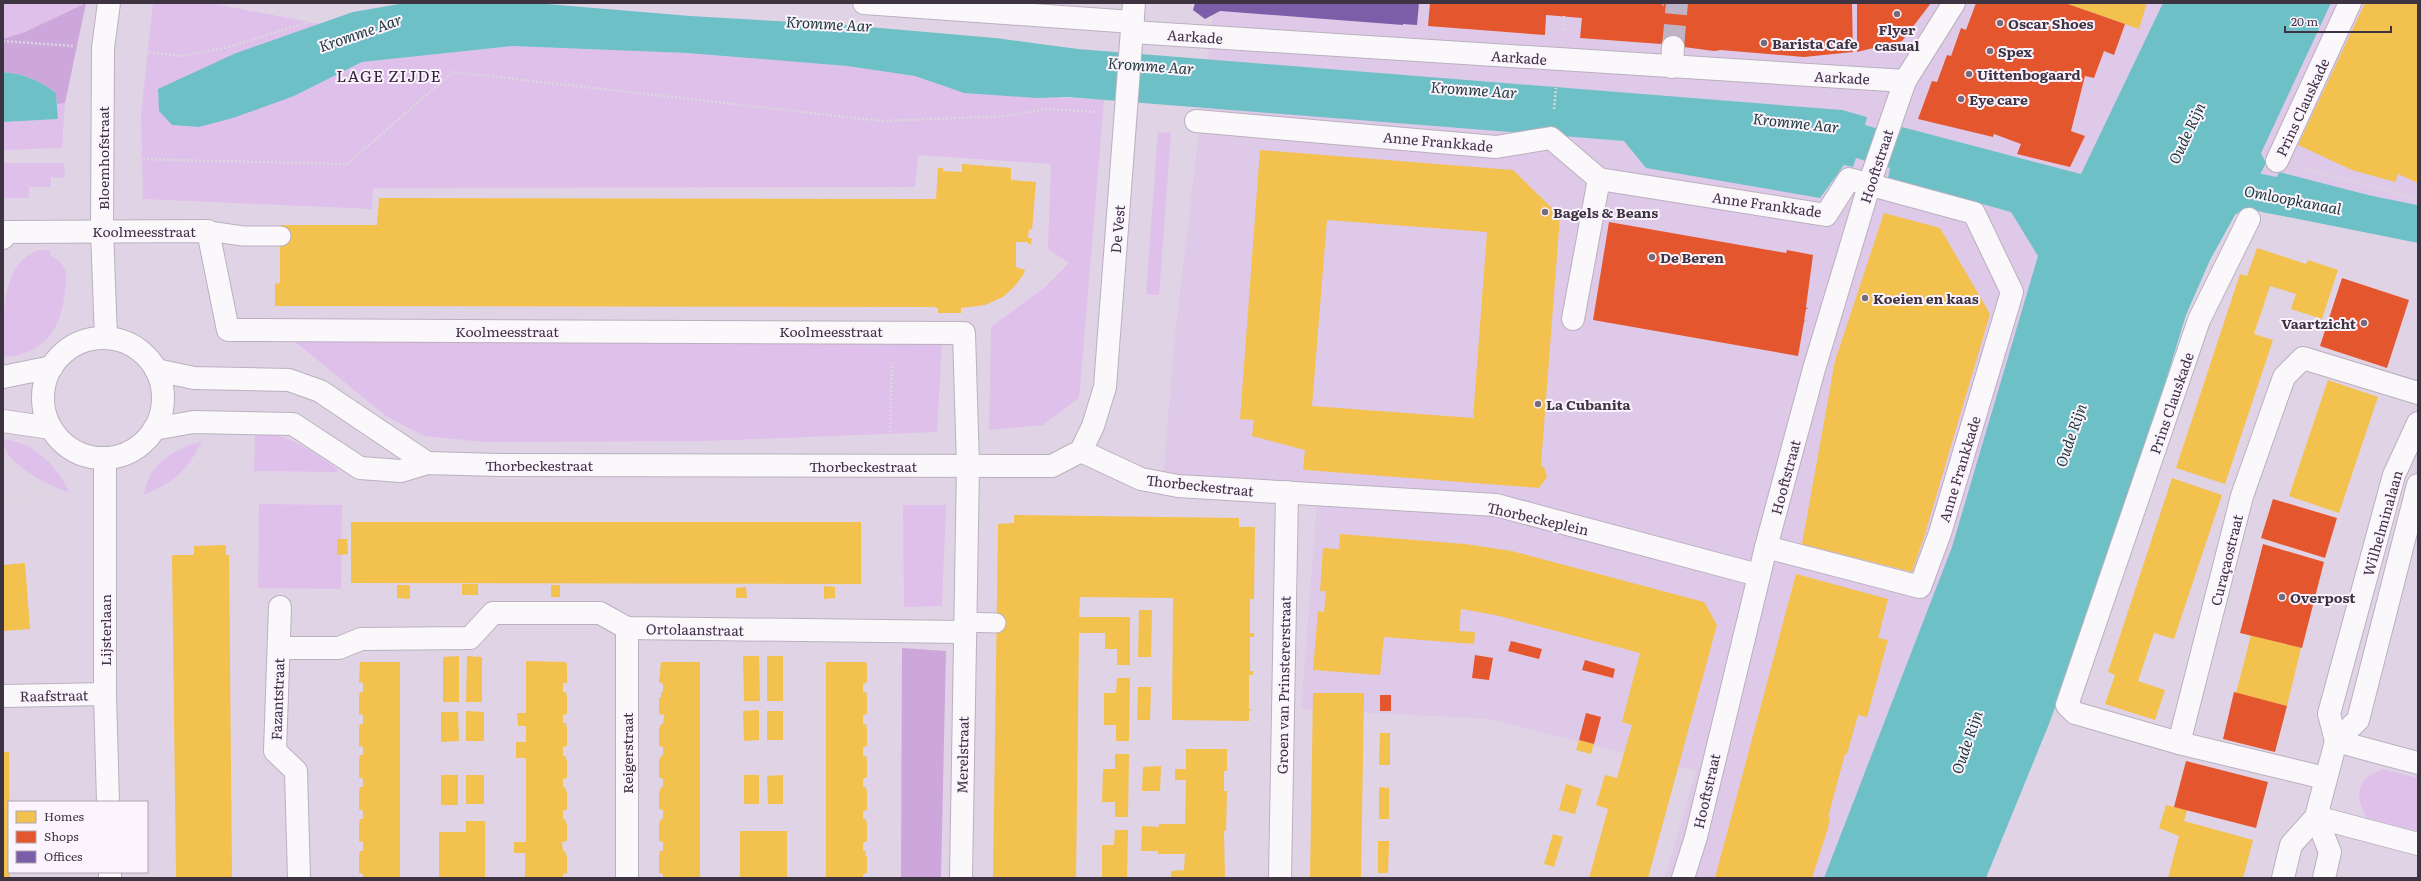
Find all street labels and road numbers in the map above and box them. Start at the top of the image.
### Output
street label: Aarkade [1167,24,1223,48]
street label: Aarkade [1491,45,1547,69]
street label: Prins Clauskade [2270,55,2334,159]
street label: Aarkade [1814,66,1870,88]
street label: Bloemhofstraat [93,106,113,210]
street label: Anne Frankkade [1382,126,1494,156]
street label: Hooftstraat [1855,126,1897,206]
street label: Anne Frankkade [1711,186,1823,222]
street label: De Vest [1105,204,1129,254]
street label: Koolmeesstraat [92,221,196,241]
street label: Koolmeesstraat [455,321,559,341]
street label: Koolmeesstraat [779,321,883,341]
street label: Prins Clauskade [2144,349,2198,457]
street label: Anne Frankkade [1933,413,1985,525]
street label: Hooftstraat [1765,437,1805,517]
street label: Thorbeckestraat [485,455,593,475]
street label: Thorbeckestraat [809,456,917,476]
street label: Wilhelminalaan [2357,468,2407,578]
street label: Thorbeckestraat [1145,469,1255,501]
street label: Thorbeckeplein [1485,497,1591,539]
street label: Curaçaostraat [2205,512,2247,608]
street label: Lijsterlaan [95,594,115,666]
street label: Groen van Prinstererstraat [1271,595,1295,774]
street label: Ortolaanstraat [646,618,745,640]
street label: Fazantstraat [266,657,288,741]
street label: Raafstraat [19,684,89,706]
street label: Reigerstraat [617,712,637,794]
street label: Merelstraat [951,716,973,794]
street label: Hooftstraat [1688,751,1724,831]

